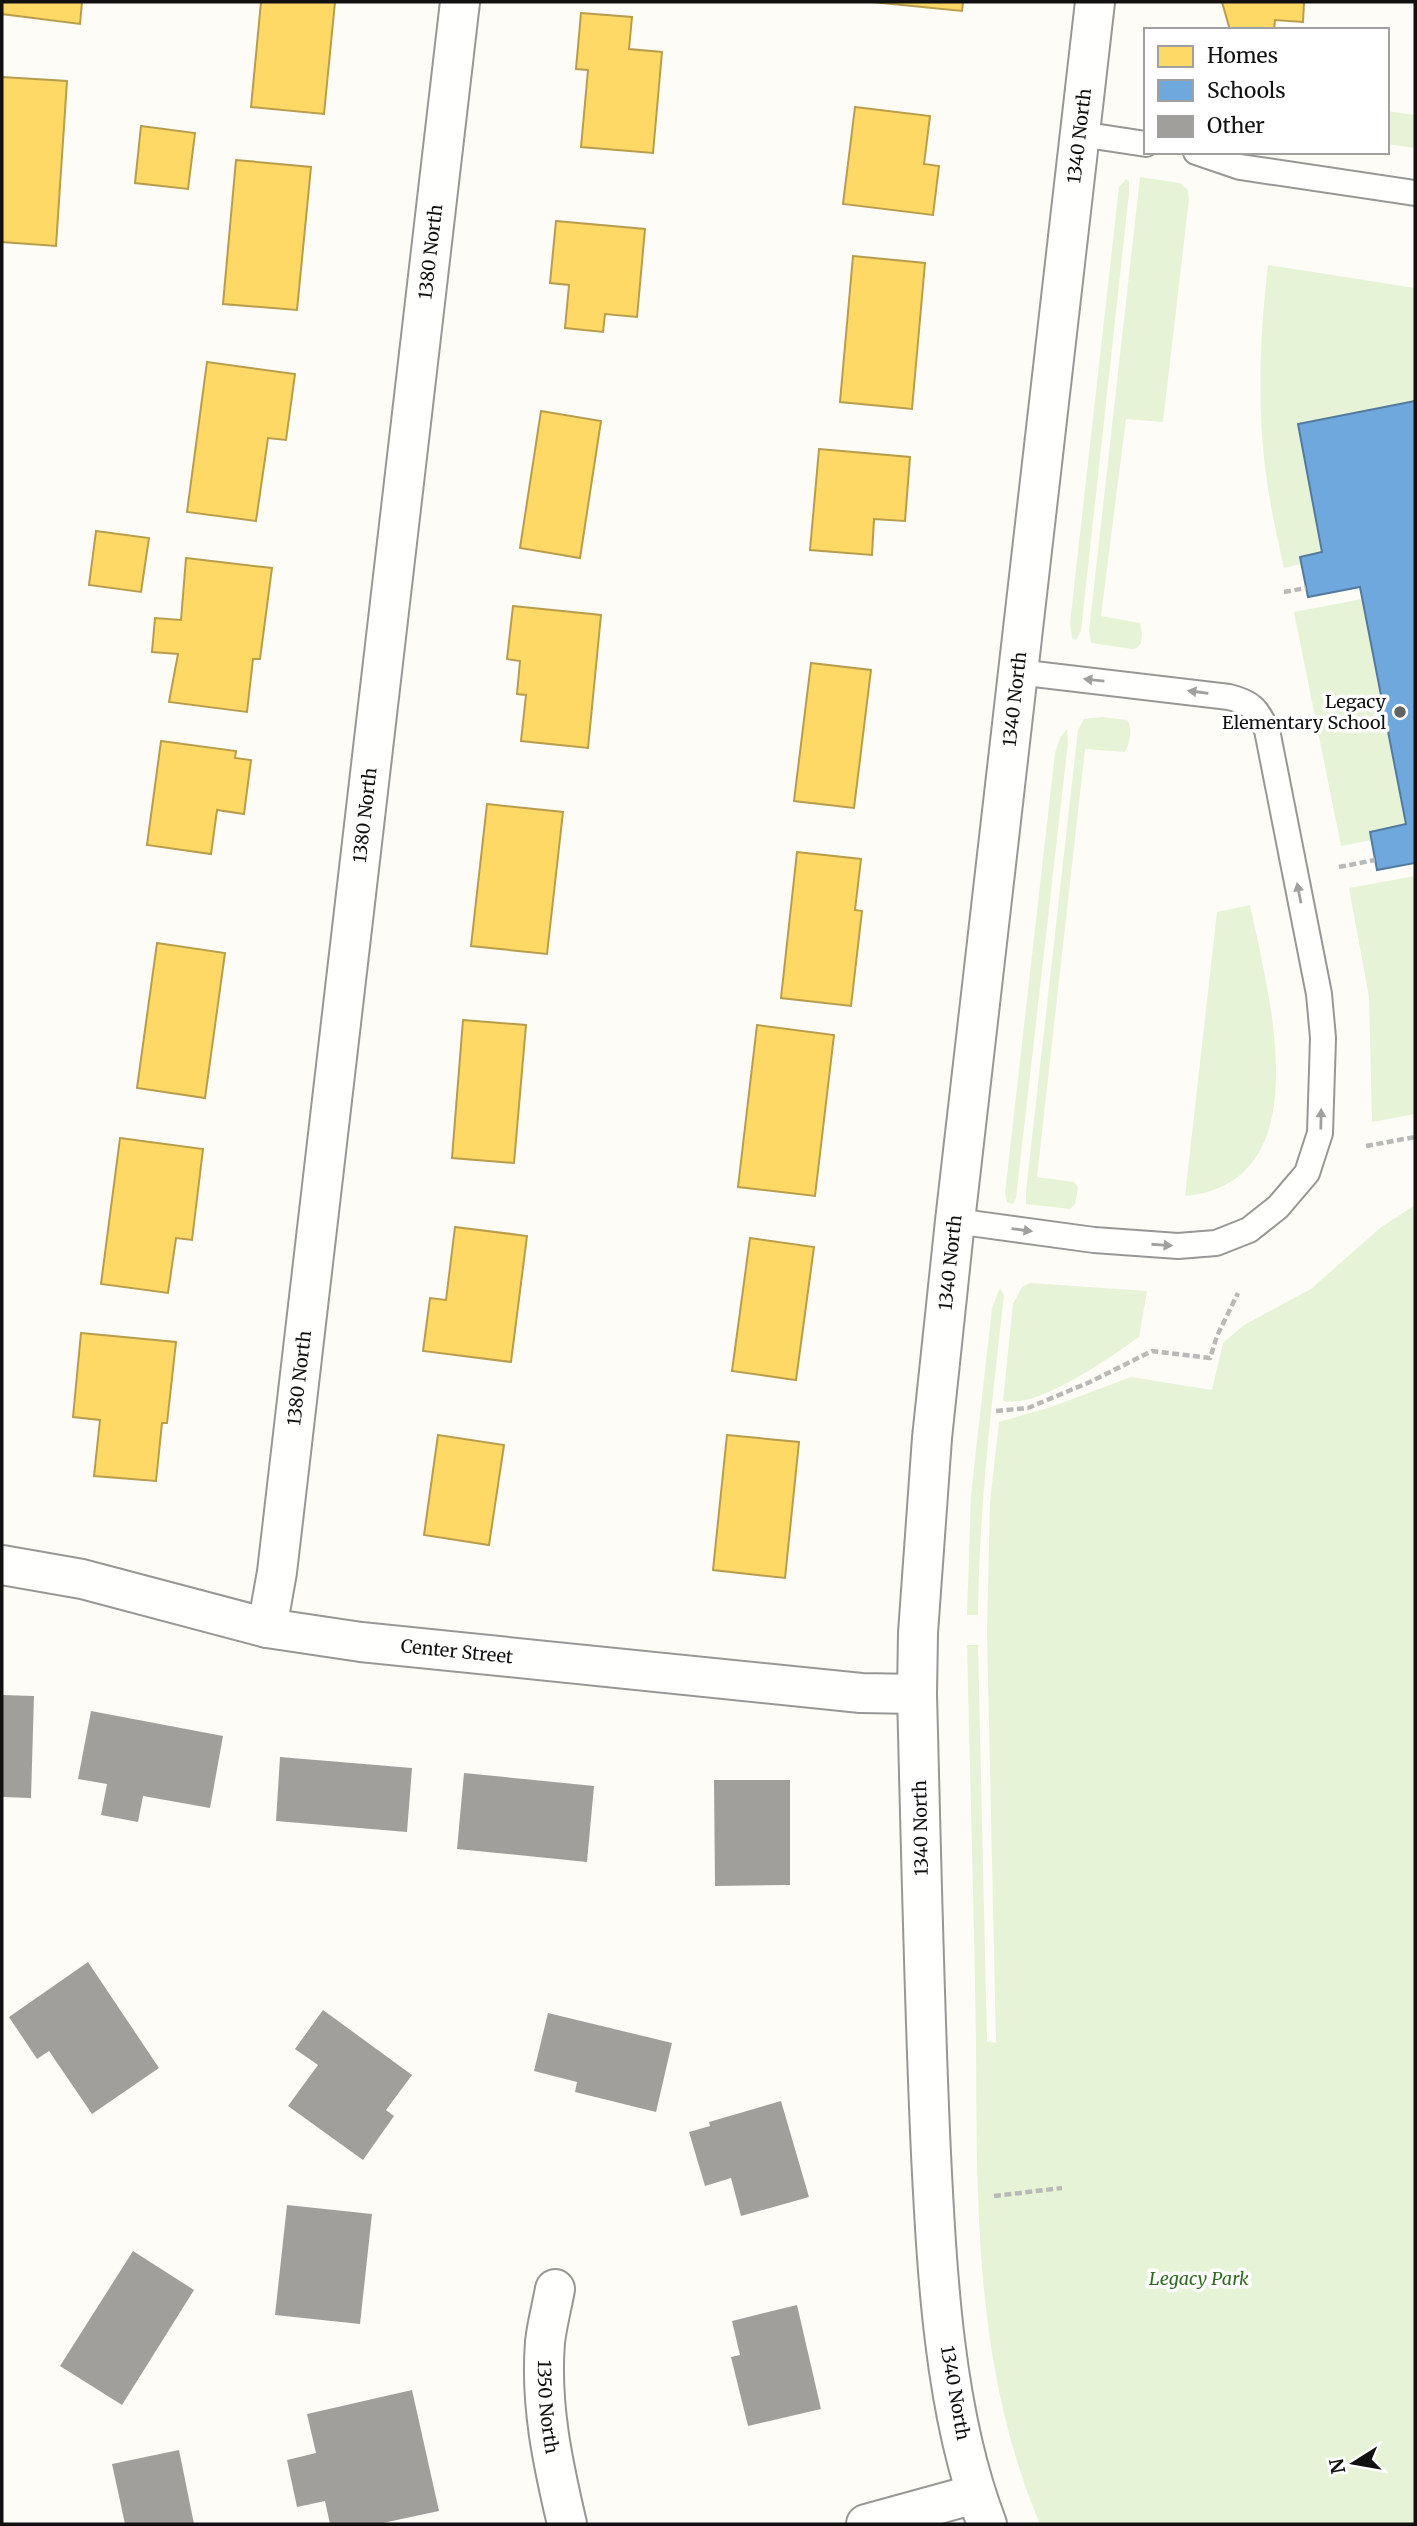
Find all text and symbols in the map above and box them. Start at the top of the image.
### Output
legend [1144,28,1389,154]
text: Homes [1207,42,1278,69]
text: Schools [1207,77,1286,104]
street label: 1340 North [1062,87,1096,185]
text: Other [1207,112,1265,139]
street label: 1380 North [413,203,447,301]
street label: 1340 North [998,650,1031,748]
one-way arrow [1082,674,1104,685]
one-way arrow [1186,687,1208,698]
place label: Legacy Elementary School [1222,690,1387,734]
marker: Legacy Elementary School [1392,704,1408,720]
street label: 1380 North [348,766,382,864]
one-way arrow [1293,882,1304,904]
one-way arrow [1315,1108,1326,1130]
street label: 1340 North [934,1214,967,1311]
one-way arrow [1011,1225,1033,1236]
one-way arrow [1152,1240,1174,1251]
street label: 1380 North [282,1329,316,1427]
street label: Center Street [400,1634,514,1668]
street label: 1340 North [908,1780,933,1876]
park label: Legacy Park [1149,2267,1249,2290]
street label: 1340 North [936,2344,975,2442]
street label: 1350 North [533,2360,564,2456]
north arrow [1319,2428,1389,2498]
text: N [1324,2457,1351,2476]

